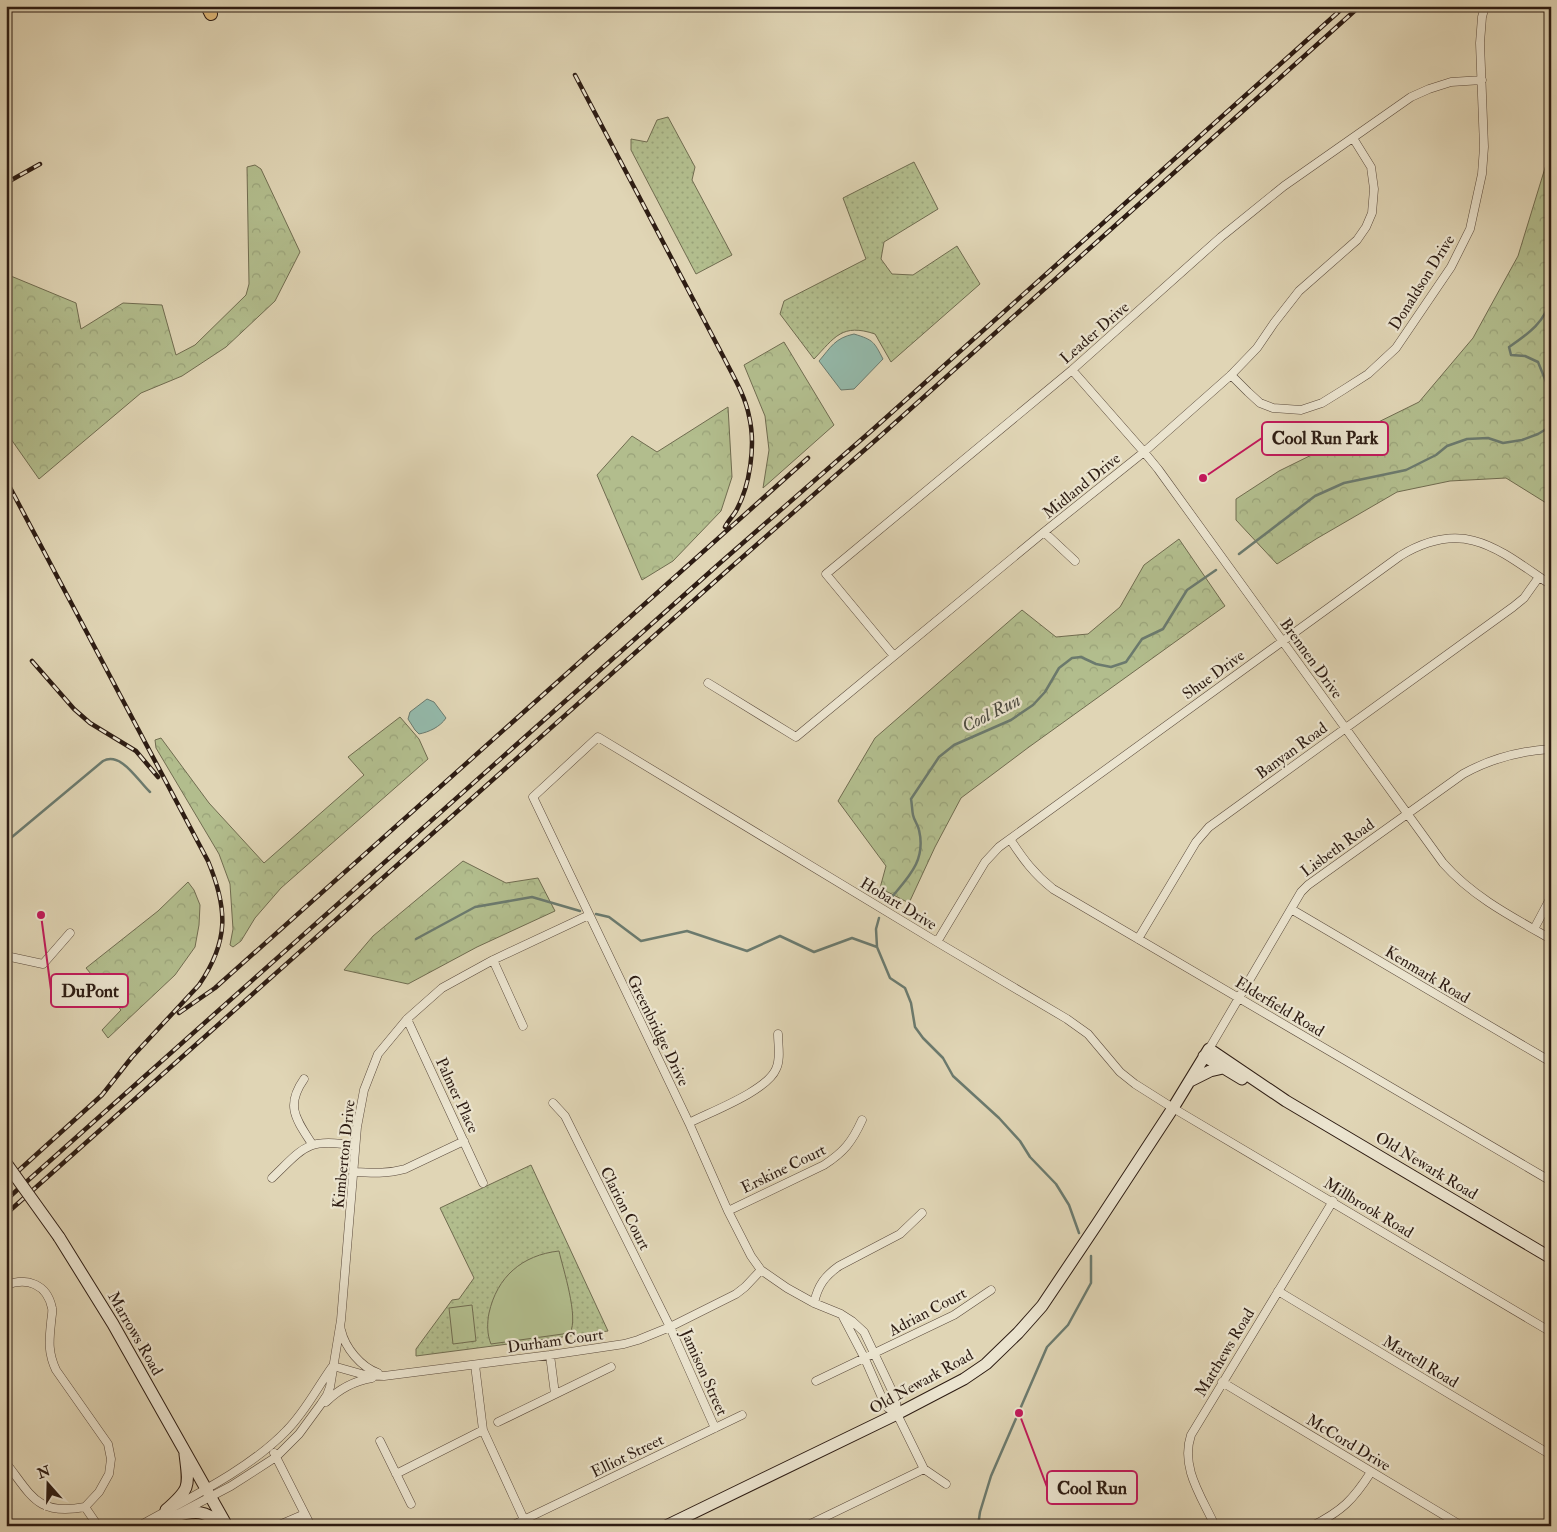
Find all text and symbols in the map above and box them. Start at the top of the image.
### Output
street label: Donaldson Drive [1385,231,1459,334]
street label: Leader Drive [1056,297,1134,368]
callout: Cool Run Park [1262,422,1388,455]
text: Cool Run Park [1272,427,1379,450]
street label: Midland Drive [1039,448,1125,523]
street label: Brennen Drive [1275,615,1347,703]
street label: Shue Drive [1179,645,1249,704]
water label: Cool Run [958,689,1024,738]
street label: Banyan Road [1252,718,1331,784]
street label: Lisbeth Road [1297,814,1378,881]
street label: Hobart Drive [856,873,941,935]
street label: Kenmark Road [1381,942,1474,1008]
street label: Greenbridge Drive [623,972,694,1090]
street label: Elderfield Road [1231,972,1328,1041]
callout: DuPont [51,974,128,1007]
text: DuPont [61,980,119,1003]
street label: Palmer Place [431,1054,483,1137]
street label: Kimberton Drive [328,1098,360,1210]
street label: Old Newark Road [1372,1128,1481,1204]
street label: Erskine Court [738,1140,829,1198]
street label: Clarion Court [596,1164,655,1253]
street label: Millbrook Road [1320,1173,1417,1243]
street label: Adrian Court [884,1283,970,1341]
street label: Marrows Road [103,1288,167,1379]
street label: Matthews Road [1191,1305,1259,1400]
street label: Durham Court [506,1324,604,1358]
street label: Jamison Street [675,1325,732,1419]
street label: Martell Road [1379,1331,1462,1392]
street label: Old Newark Road [866,1345,977,1419]
street label: McCord Drive [1303,1410,1395,1476]
street label: Elliot Street [588,1430,667,1482]
north arrow [22,1460,72,1510]
text: N [34,1462,53,1483]
callout: Cool Run [1047,1471,1137,1504]
text: Cool Run [1057,1477,1128,1500]

